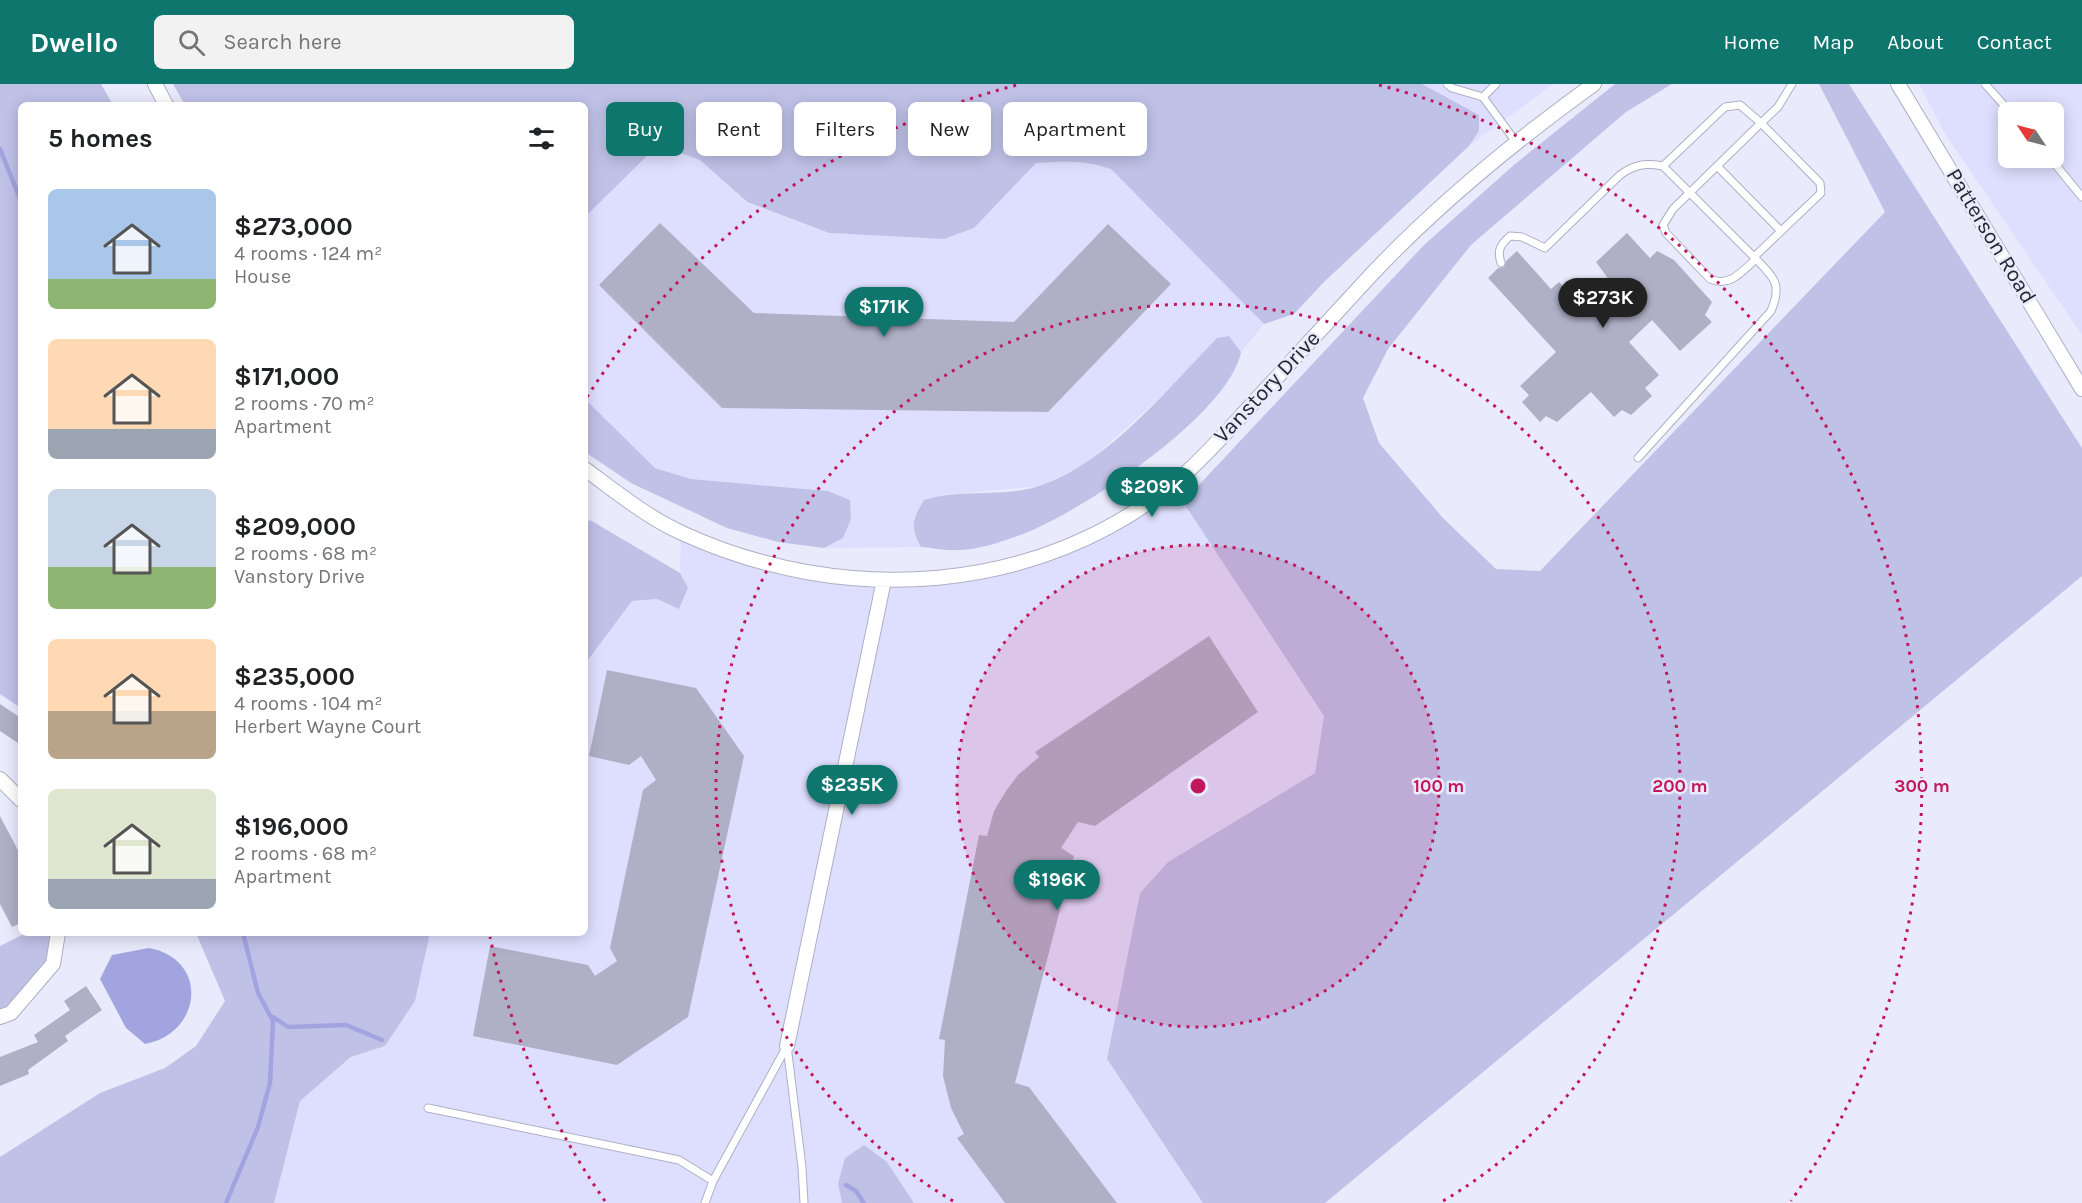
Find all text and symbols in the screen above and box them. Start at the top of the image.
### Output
search box [154,15,574,69]
text: Dwello [30,26,118,59]
icon: search [175,26,208,59]
text: Search here [223,29,342,55]
text: Home [1724,30,1780,54]
text: Map [1813,30,1854,54]
text: About [1887,30,1944,54]
text: Contact [1977,30,2052,54]
chip: Buy [606,102,684,156]
chip: Rent [696,102,782,156]
chip: Filters [794,102,896,156]
chip: New [908,102,991,156]
chip: Apartment [1003,102,1147,156]
north arrow [1998,102,2064,168]
map controls [1998,102,2064,168]
icon: filters [525,122,558,155]
text: 5 homes [48,123,153,154]
street label: Patterson Road [1941,164,2041,308]
text: $273,000 [234,211,353,242]
icon: home [96,213,168,285]
text: 4 rooms · 124 m² [234,242,382,265]
text: House [234,265,291,288]
pin: $273K [1561,278,1645,329]
text: $273K [1572,286,1634,309]
pin: $171K [842,287,926,338]
text: $171K [858,295,910,318]
street label: Vanstory Drive [1208,326,1326,448]
text: $171,000 [234,361,339,392]
icon: home [96,363,168,435]
text: 2 rooms · 70 m² [234,392,374,415]
text: Apartment [234,415,332,438]
pin: $209K [1110,467,1194,518]
text: $209K [1120,475,1184,498]
text: $209,000 [234,511,356,542]
icon: home [96,513,168,585]
text: 2 rooms · 68 m² [234,542,377,565]
text: Vanstory Drive [234,565,365,588]
text: $235,000 [234,661,355,692]
icon: home [96,663,168,735]
text: 4 rooms · 104 m² [234,692,382,715]
text: Herbert Wayne Court [234,715,421,738]
pin: $235K [810,765,894,816]
text: $235K [820,773,884,796]
text: 100 m [1414,775,1464,797]
text: 200 m [1652,775,1708,797]
text: 300 m [1894,775,1950,797]
centre of rings [1188,776,1208,796]
text: $196,000 [234,811,349,842]
icon: home [96,813,168,885]
text: 2 rooms · 68 m² [234,842,377,865]
pin: $196K [1015,860,1099,911]
text: Apartment [234,865,332,888]
text: $196K [1028,868,1086,891]

